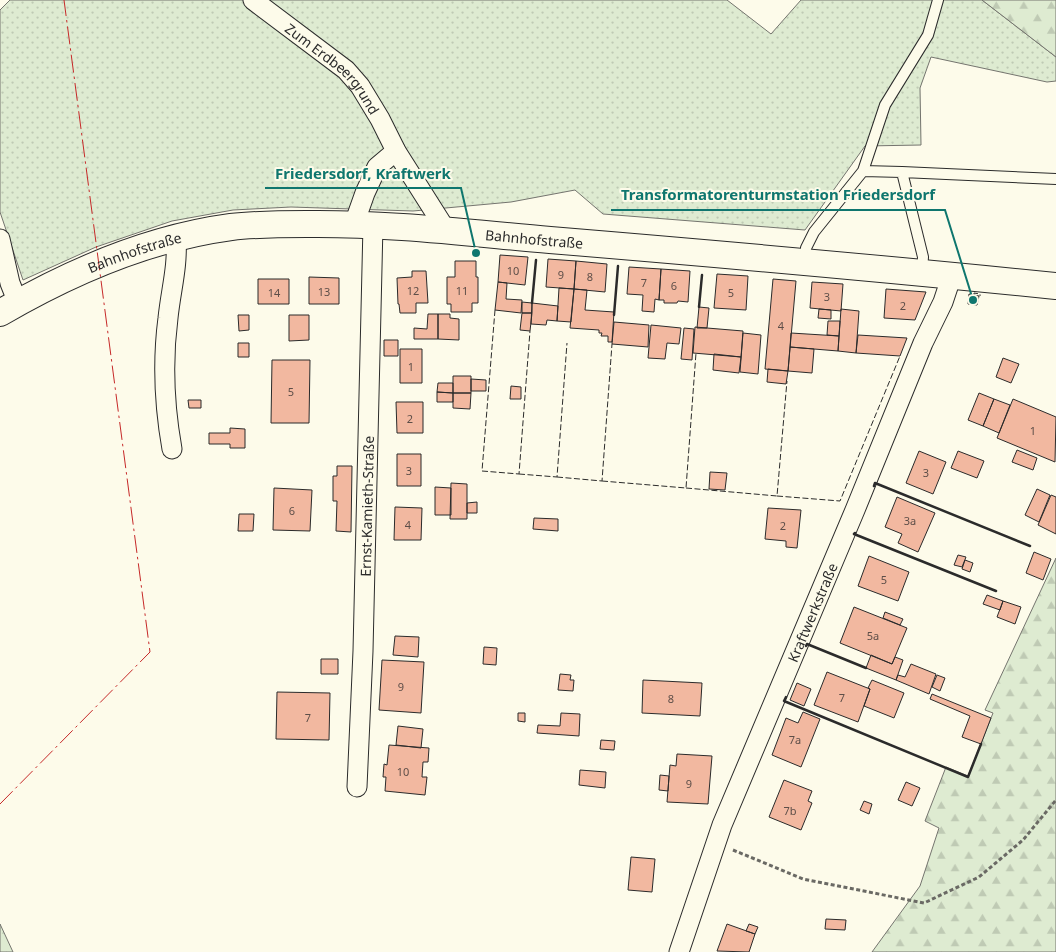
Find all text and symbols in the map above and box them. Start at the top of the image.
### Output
street label: Zum Erdbeergrund [282,18,384,118]
callout: Friedersdorf, Kraftwerk [265,158,461,188]
text: Friedersdorf, Kraftwerk [275,163,452,183]
callout: Transformatorenturmstation Friedersdorf [611,180,945,210]
text: Transformatorenturmstation Friedersdorf [621,184,936,204]
street label: Bahnhofstraße [484,225,584,252]
street label: Bahnhofstraße [84,227,183,277]
house number: 10 [507,263,519,278]
house number: 9 [558,267,564,282]
house number: 8 [587,269,593,284]
house number: 7 [641,275,647,290]
house number: 6 [671,278,677,293]
house number: 12 [407,283,419,298]
house number: 11 [456,283,468,298]
house number: 13 [318,284,330,299]
house number: 14 [268,285,281,300]
house number: 5 [728,285,734,300]
house number: 3 [824,289,830,304]
house number: 2 [900,298,906,313]
house number: 4 [778,318,785,333]
house number: 1 [408,359,414,374]
house number: 5 [288,384,294,399]
house number: 2 [407,411,413,426]
house number: 1 [1030,423,1036,438]
street label: Ernst-Kamieth-Straße [355,435,378,577]
house number: 3 [406,463,412,478]
house number: 3 [923,465,929,480]
house number: 6 [289,503,295,518]
house number: 3a [904,513,916,528]
house number: 4 [405,517,412,532]
house number: 2 [780,518,786,533]
street label: Kraftwerkstraße [782,560,841,665]
house number: 5 [881,572,887,587]
house number: 5a [867,628,879,643]
house number: 9 [398,679,404,694]
house number: 7 [839,690,845,705]
house number: 8 [668,691,674,706]
house number: 7 [305,710,311,725]
house number: 7a [789,732,801,747]
house number: 10 [397,764,409,779]
house number: 9 [686,776,692,791]
house number: 7b [783,803,797,818]

